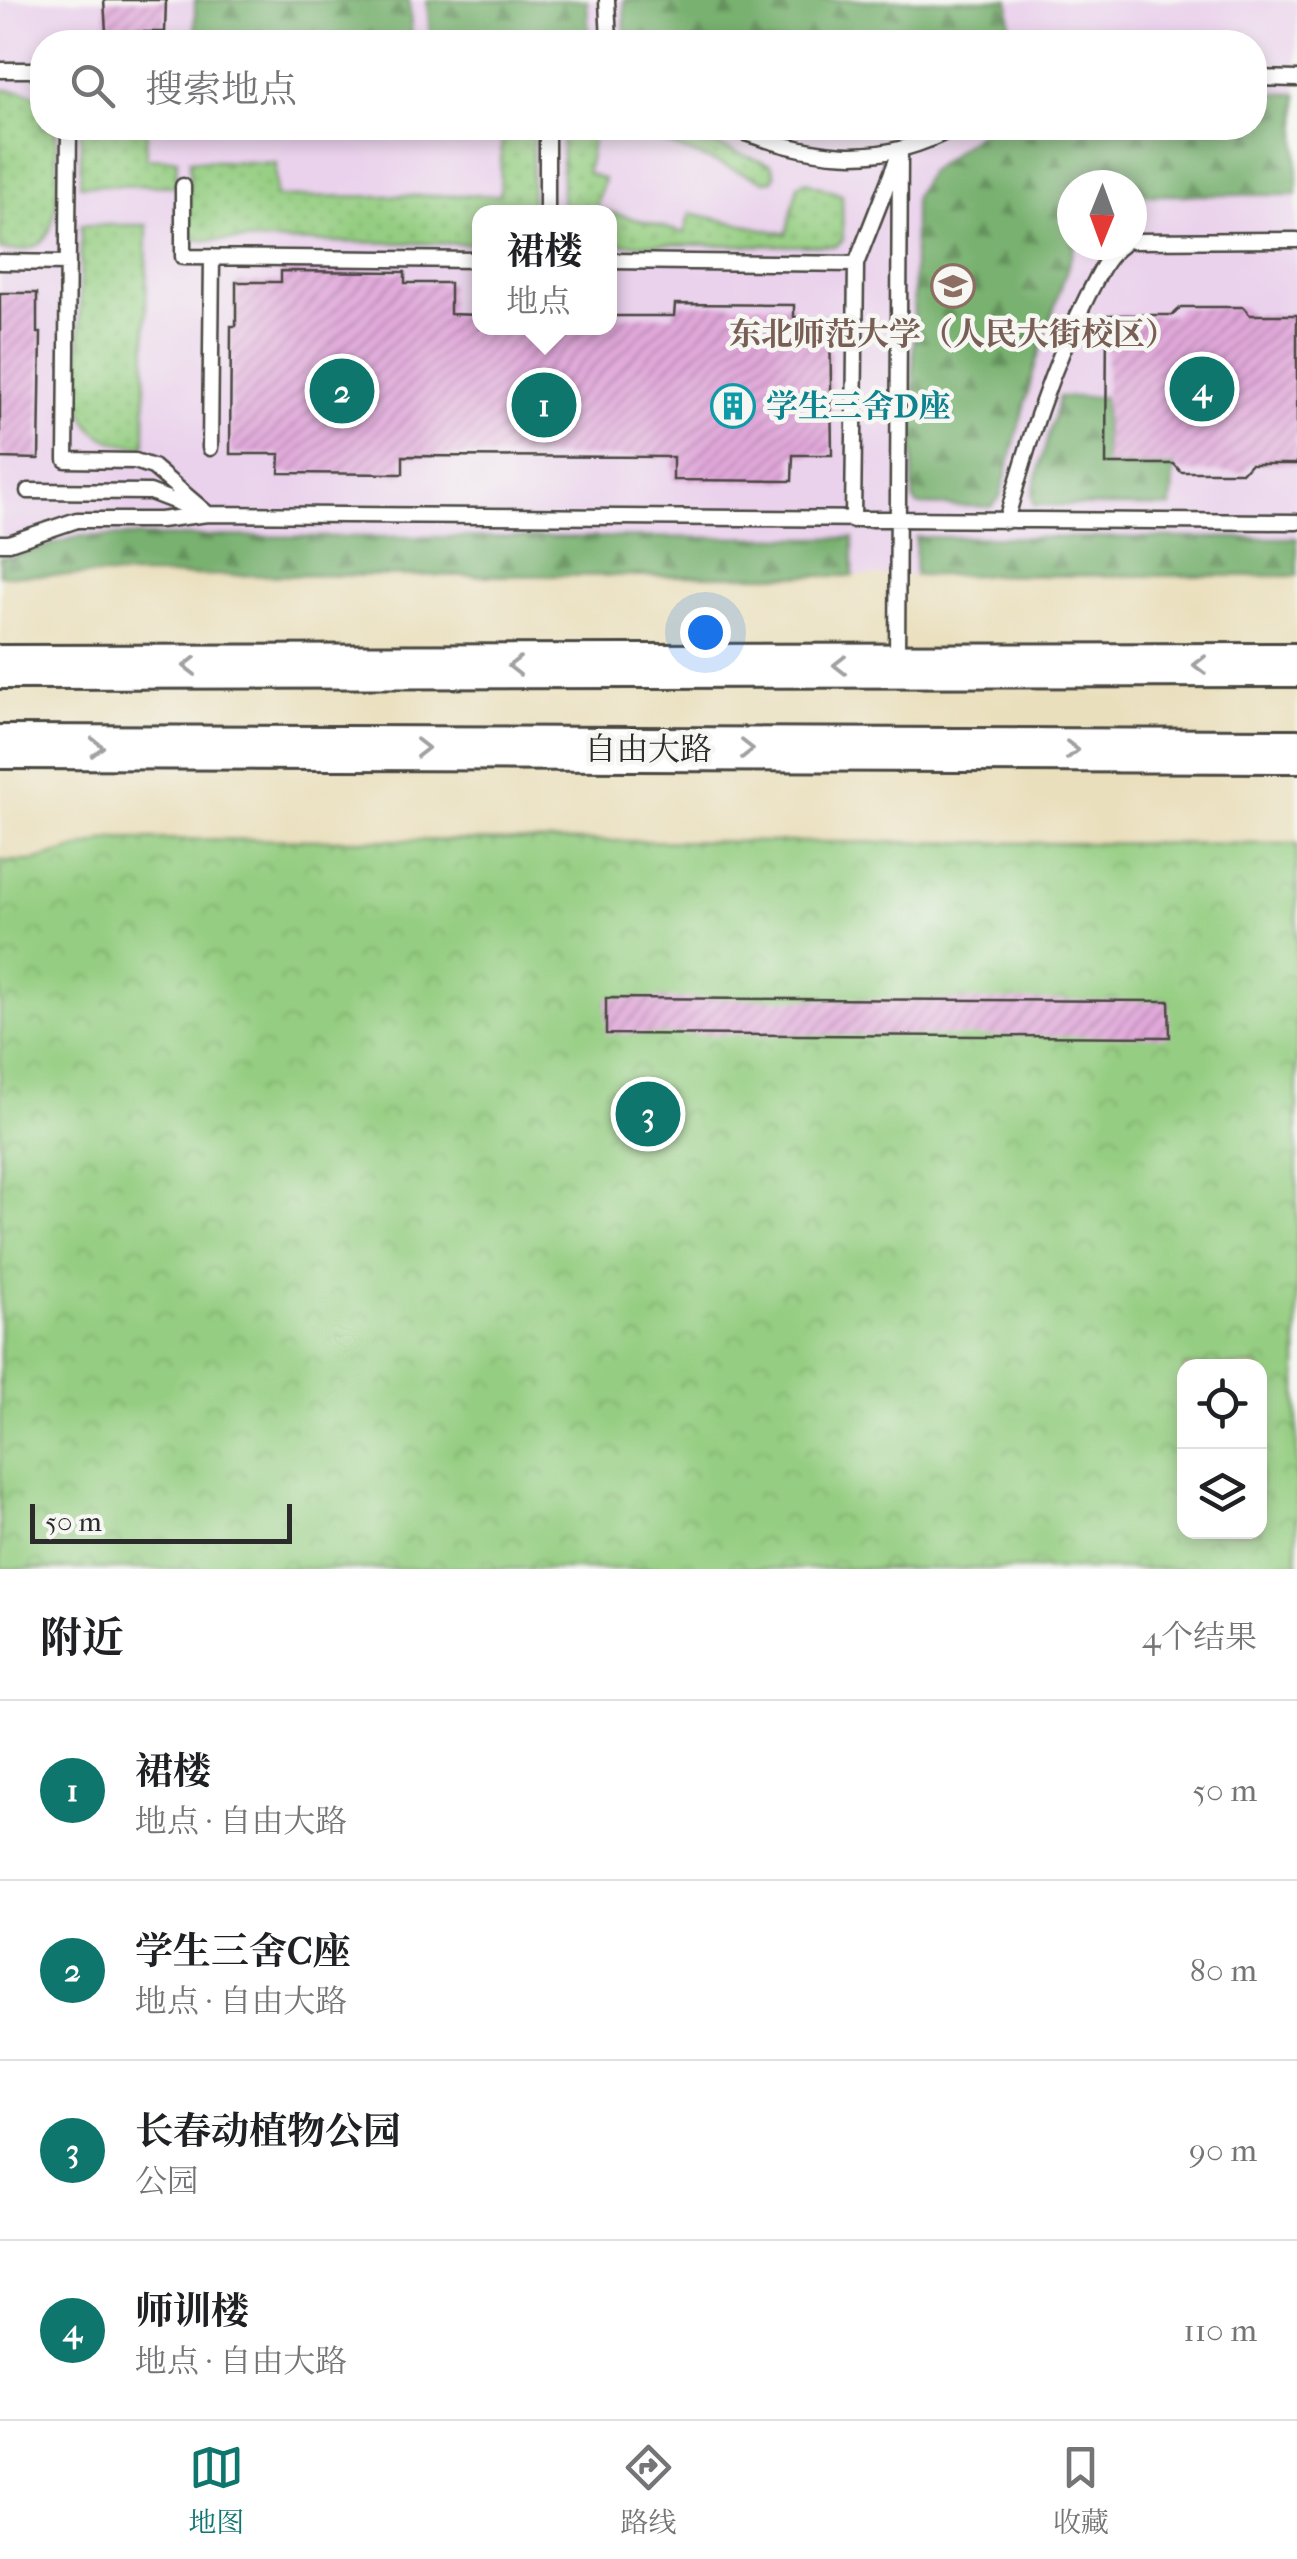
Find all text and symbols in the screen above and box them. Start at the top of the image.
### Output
search box [30,30,1267,140]
icon: search [65,58,120,113]
text: 搜索地点 [145,67,297,112]
north arrow [1057,170,1147,260]
popup [472,205,617,335]
text: 裙楼 [506,229,583,274]
school or university icon: 东北师范大学（人民大街校区） [930,263,976,309]
text: 地点 [506,283,571,320]
place label: 东北师范大学（人民大街校区） [729,316,1177,353]
pin: 4 [1170,352,1234,426]
pin: 2 [310,354,374,428]
pin: 1 [512,368,576,442]
building icon: 学生三舍D座 [710,383,756,429]
place label: 学生三舍D座 [766,388,950,425]
your location [680,607,731,658]
one-way arrow [831,654,846,676]
one-way arrow [1191,654,1206,676]
one-way arrow [181,655,196,677]
one-way arrow [506,655,522,677]
street label: 自由大路 [584,731,712,768]
one-way arrow [90,736,106,758]
one-way arrow [416,737,431,759]
one-way arrow [740,738,756,760]
one-way arrow [1066,739,1081,761]
pin: 3 [616,1076,680,1152]
map controls [1177,1359,1267,1539]
button: locate [1177,1359,1267,1449]
button: layers [1177,1449,1267,1539]
scale bar [30,1499,292,1544]
text: 50 m [45,1505,102,1538]
text: 附近 [40,1614,124,1663]
text: 4个结果 [1142,1619,1257,1656]
text: 裙楼 [135,1749,211,1794]
text: 1 [67,1772,78,1809]
text: 50 m [1192,1772,1257,1809]
text: 地点 · 自由大路 [135,1803,347,1840]
text: 学生三舍C座 [135,1929,351,1974]
text: 2 [64,1952,81,1989]
text: 80 m [1190,1952,1257,1989]
text: 地点 · 自由大路 [135,1983,347,2020]
text: 长春动植物公园 [135,2109,401,2154]
text: 3 [66,2132,79,2169]
text: 90 m [1189,2132,1257,2169]
text: 公园 [135,2163,199,2200]
text: 师训楼 [135,2289,249,2334]
text: 4 [63,2312,82,2349]
text: 110 m [1183,2312,1257,2349]
text: 地点 · 自由大路 [135,2343,347,2380]
tab: 地图 [188,2440,244,2540]
tab: 路线 [620,2440,677,2540]
tab: 收藏 [1053,2440,1109,2540]

